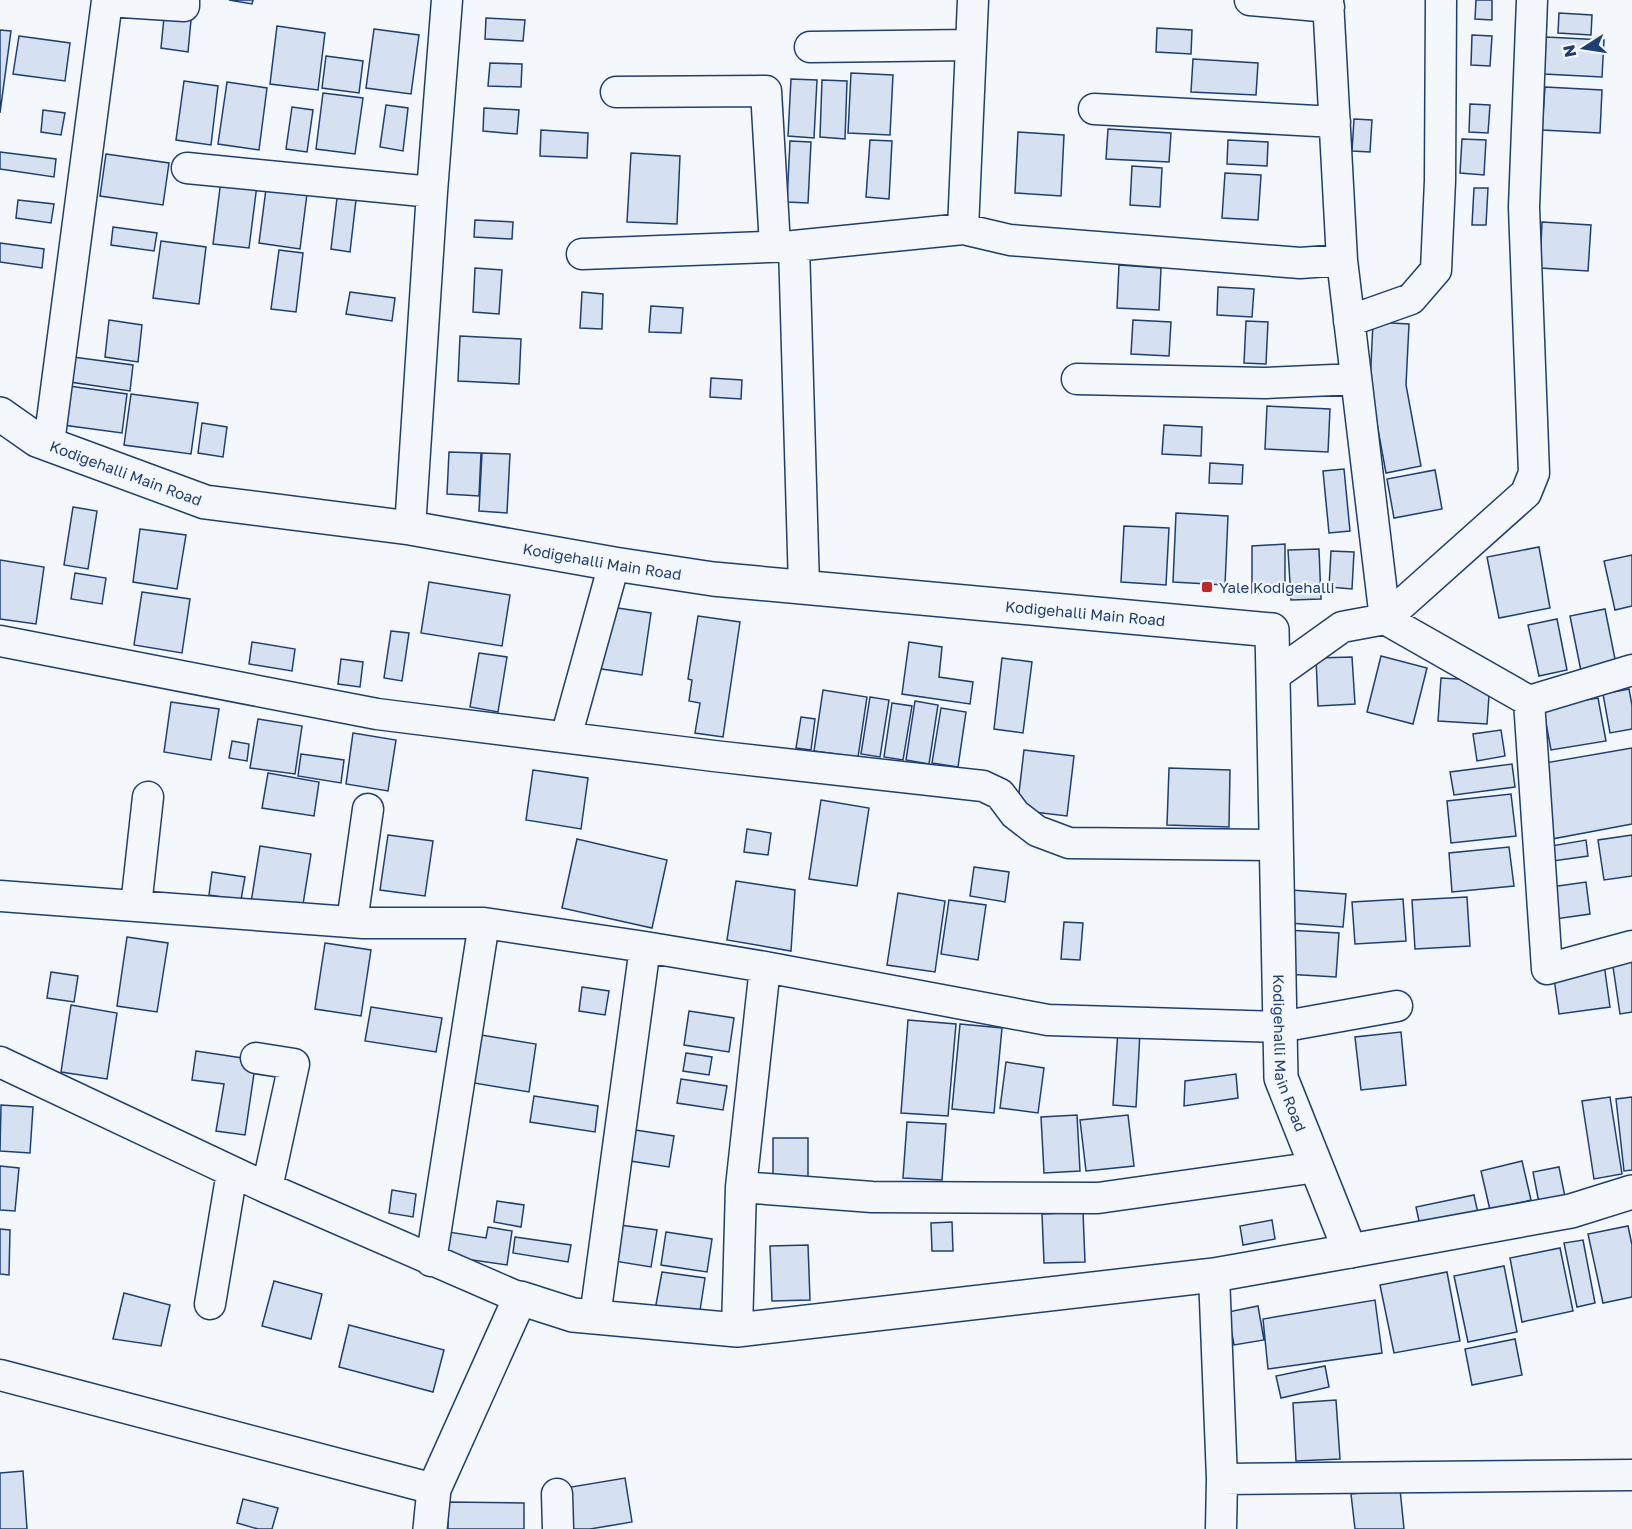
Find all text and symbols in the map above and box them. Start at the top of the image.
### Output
north arrow [1554,18,1614,78]
text: N [1558,43,1580,59]
street label: Kodigehalli Main Road [47,437,204,509]
street label: Kodigehalli Main Road [521,539,683,583]
place label: Yale Kodigehalli [1219,578,1335,596]
marker: Yale Kodigehalli [1200,580,1214,594]
street label: Kodigehalli Main Road [1004,597,1166,629]
street label: Kodigehalli Main Road [1270,974,1310,1134]

